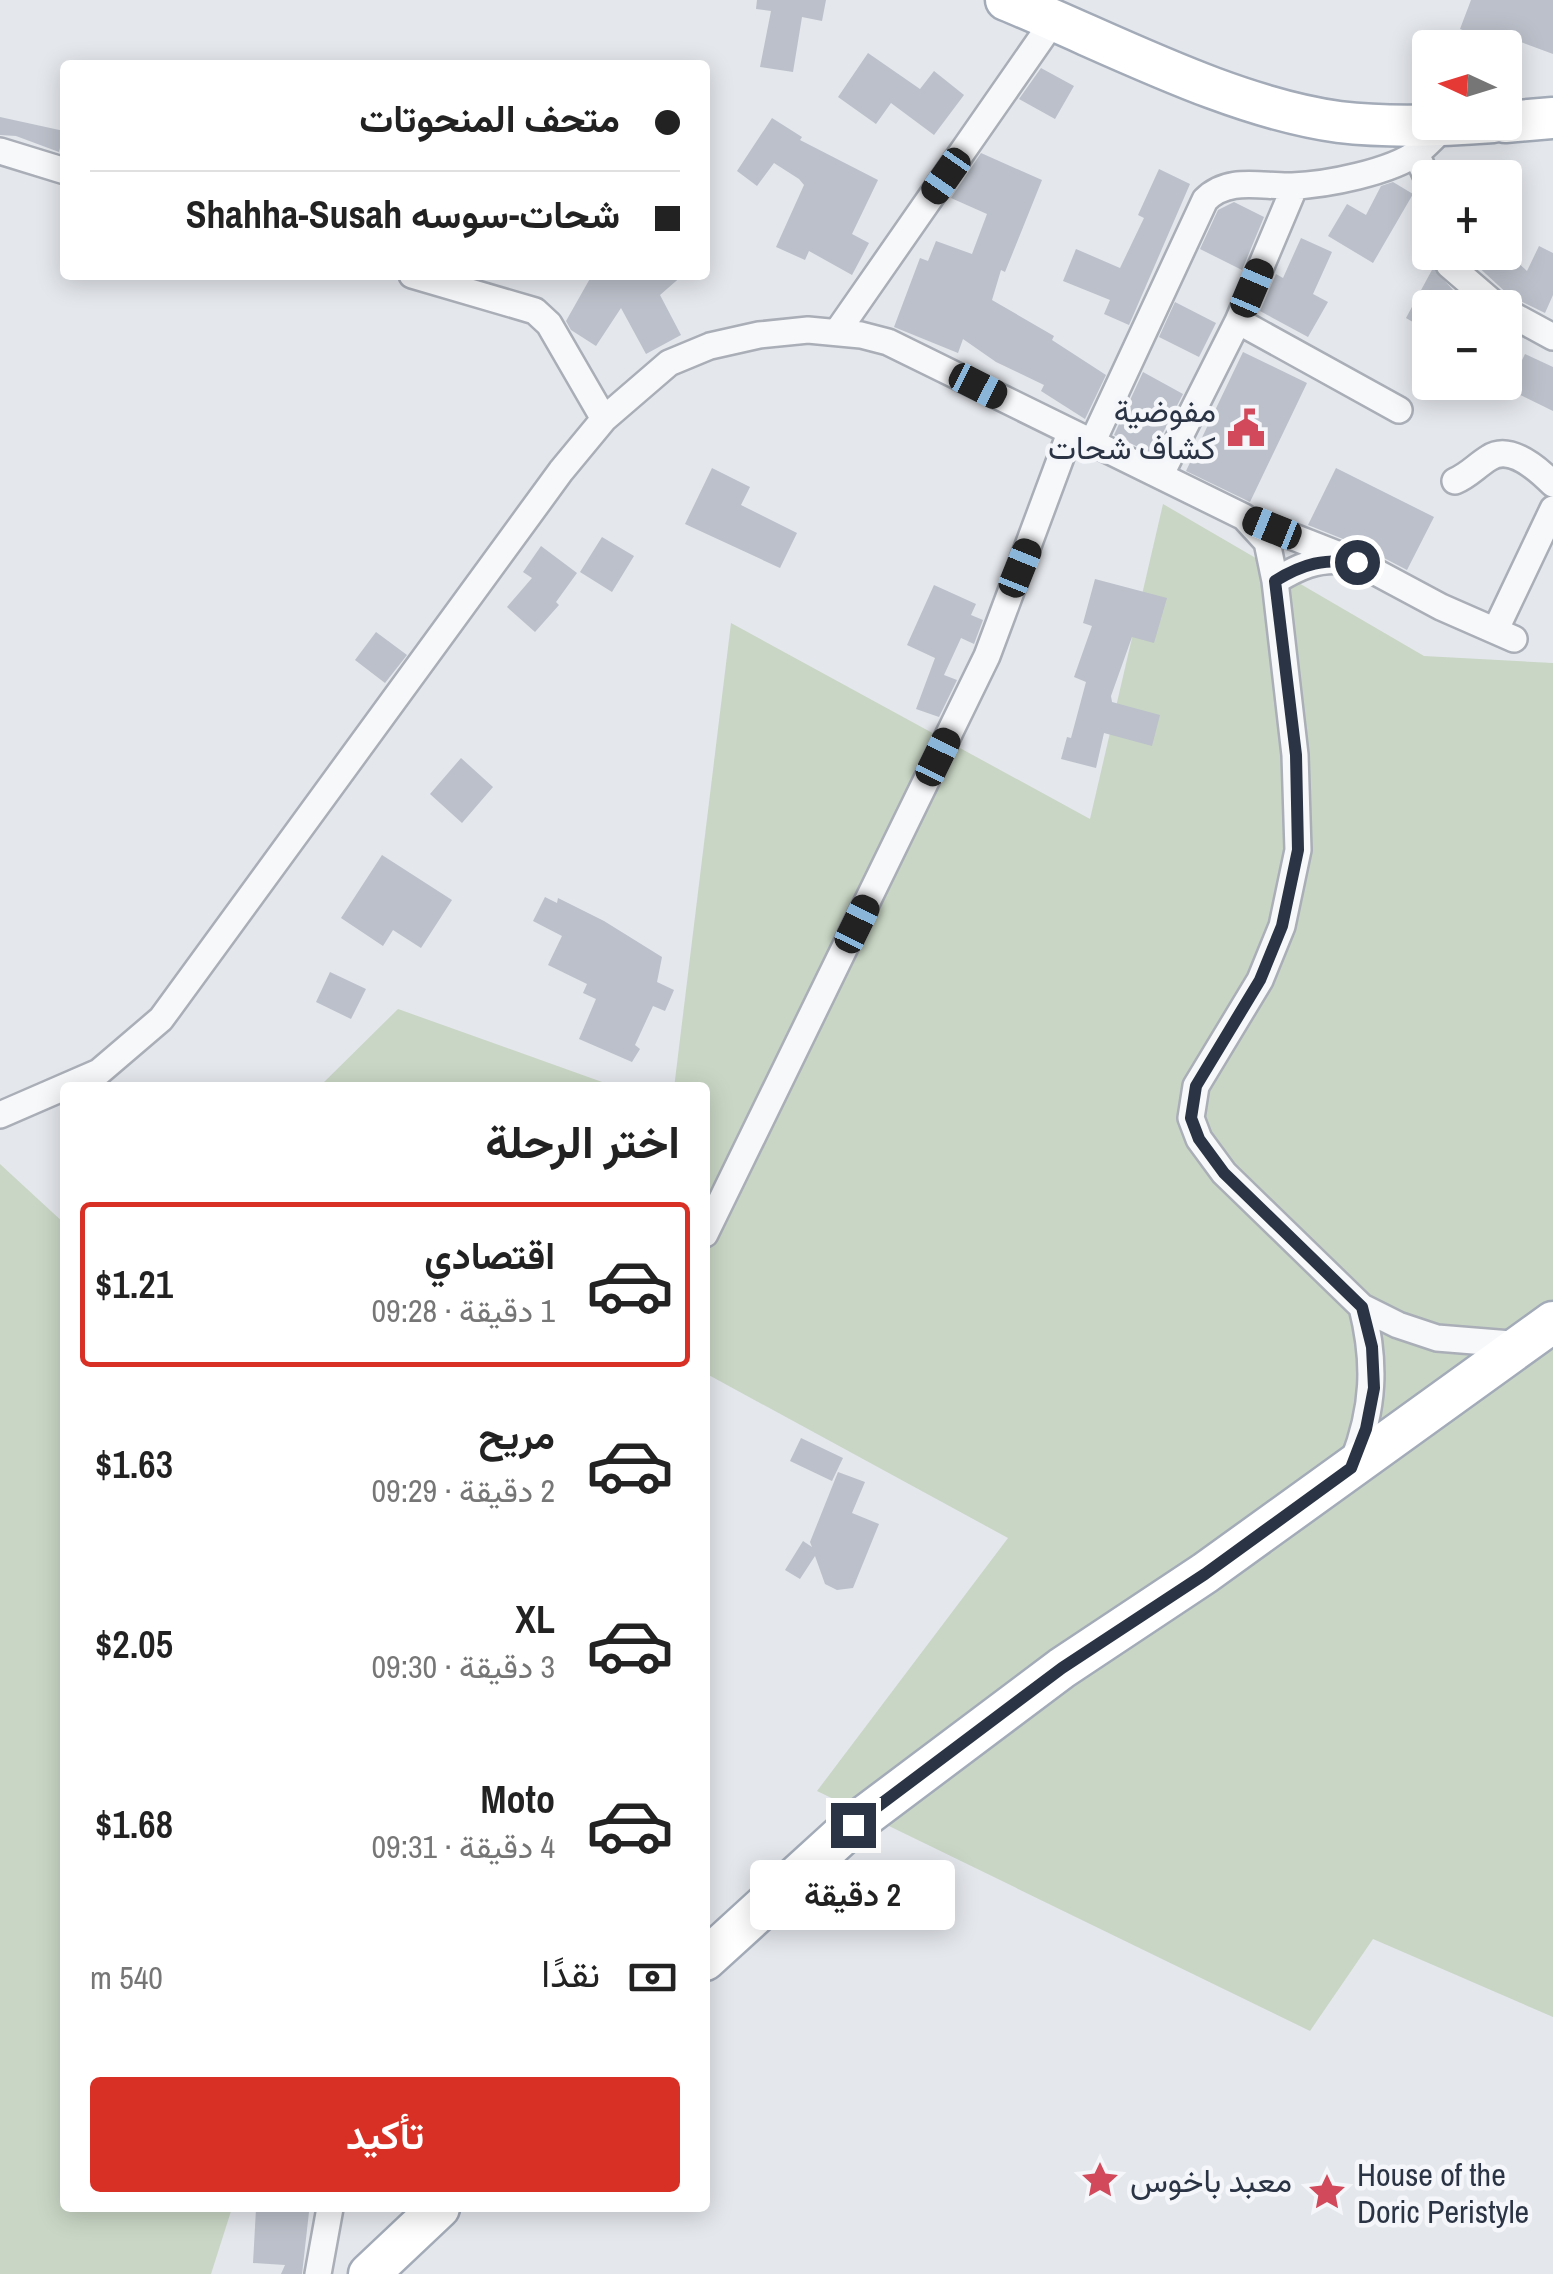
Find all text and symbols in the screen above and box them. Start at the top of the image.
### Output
north arrow [1412,30,1522,140]
map controls [1412,30,1522,400]
text: متحف المنحوتات [359,93,620,144]
car [917,143,975,209]
button: + [1412,160,1522,270]
text: شحات-سوسه Shahha-Susah [186,189,620,240]
car [1226,255,1278,321]
button: − [1412,290,1522,400]
car [944,359,1012,413]
place label: مفوضية كشاف شحات [1048,389,1216,469]
public building icon: مفوضية كشاف شحات [1225,407,1267,449]
car [1239,503,1305,553]
car [995,535,1045,601]
route start [1335,540,1380,585]
car [911,723,965,791]
car [830,890,884,958]
text: اختر الرحلة [485,1111,680,1172]
text: اقتصادي [424,1230,555,1281]
icon: car [585,1240,675,1330]
text: $1.21 [95,1259,173,1310]
text: 1 دقيقة · 09:28 [371,1289,555,1332]
text: مريح [479,1410,555,1461]
icon: car [585,1420,675,1510]
text: $1.63 [95,1439,173,1490]
text: 2 دقيقة · 09:29 [371,1469,555,1512]
text: XL [515,1594,555,1645]
icon: car [585,1600,675,1690]
text: $2.05 [95,1619,173,1670]
text: 3 دقيقة · 09:30 [371,1645,555,1688]
text: Moto [481,1774,555,1825]
icon: car [585,1780,675,1870]
text: $1.68 [95,1799,173,1850]
route end [831,1803,876,1848]
text: 4 دقيقة · 09:31 [371,1825,555,1868]
callout: 2 دقيقة [750,1860,956,1930]
text: 2 دقيقة [804,1873,901,1916]
text: نقدًا [541,1948,600,1999]
icon: cash [625,1950,680,2005]
text: 540 m [90,1956,163,1999]
button: تأكيد [90,2077,680,2192]
place label: House of the Doric Peristyle [1357,2153,1529,2233]
place icon: معبد باخوس [1079,2159,1121,2201]
place label: معبد باخوس [1130,2159,1292,2202]
place icon: House of the Doric Peristyle [1306,2171,1348,2213]

